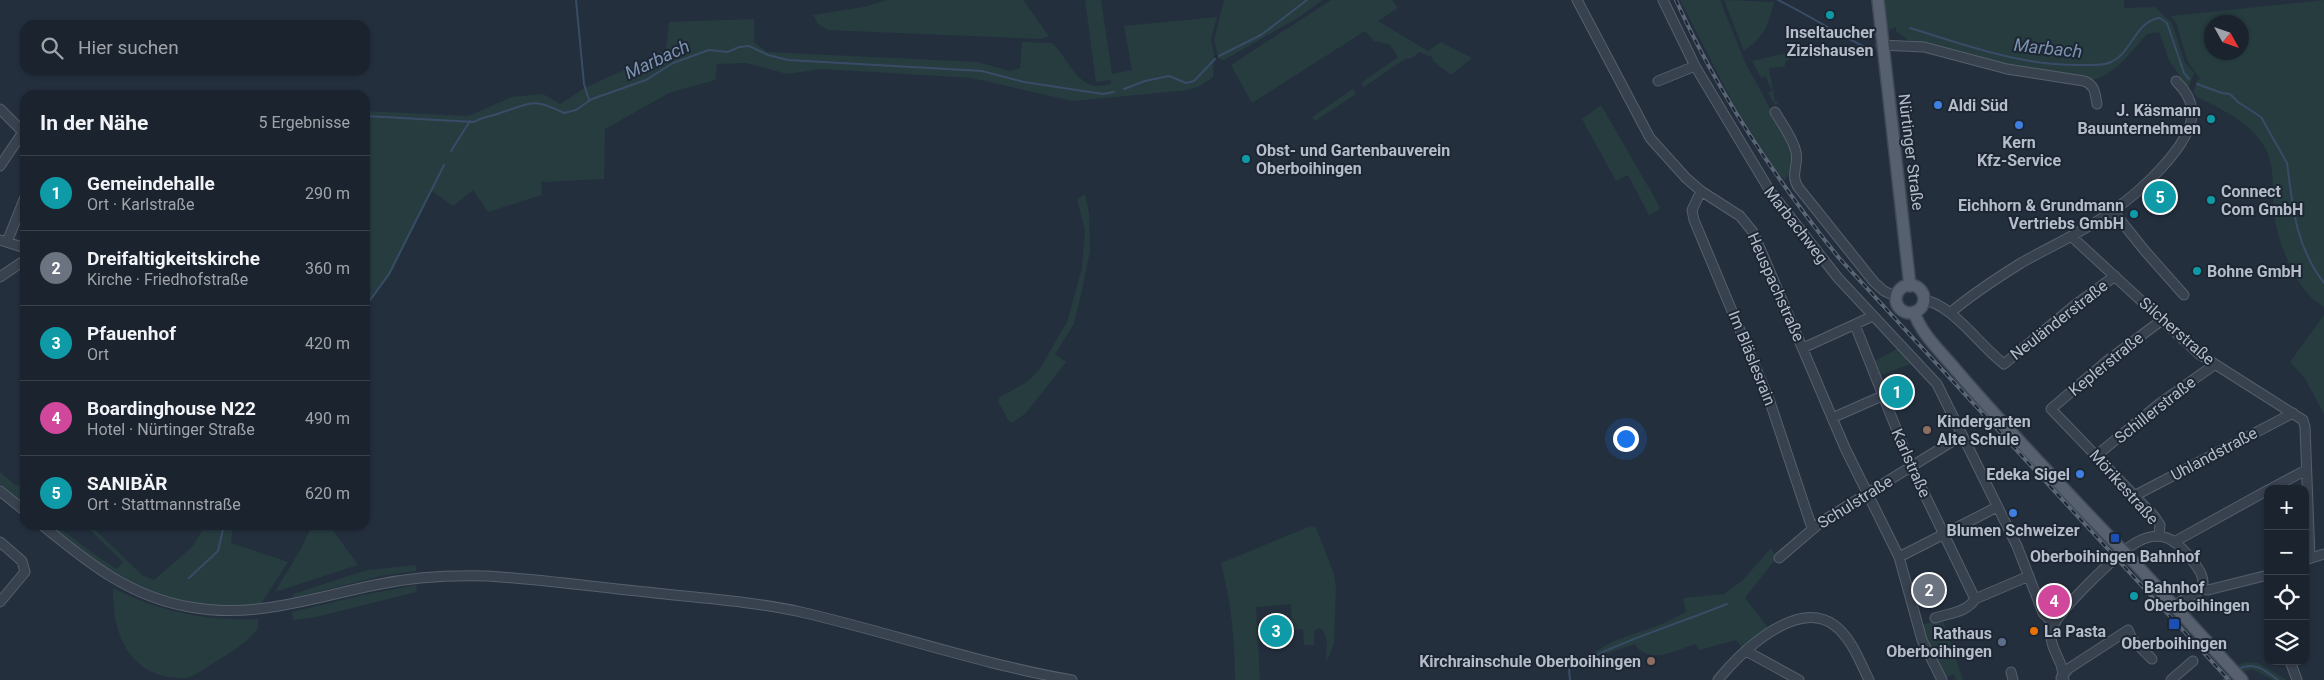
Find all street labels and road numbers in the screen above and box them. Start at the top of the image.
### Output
street label: Nürtinger Straße [1894,93,1928,211]
street label: Marbachweg [1760,183,1832,267]
street label: Heuspachstraße [1743,230,1809,344]
street label: Neuländerstraße [2007,276,2111,364]
street label: Silcherstraße [2135,293,2219,369]
street label: Im Bläslesrain [1724,308,1780,408]
street label: Keplerstraße [2065,328,2147,400]
street label: Schillerstraße [2111,372,2199,448]
street label: Uhlandstraße [2168,423,2260,485]
street label: Karlstraße [1887,426,1935,500]
street label: Mörikestraße [2085,446,2163,528]
street label: Schulstraße [1814,472,1896,532]

